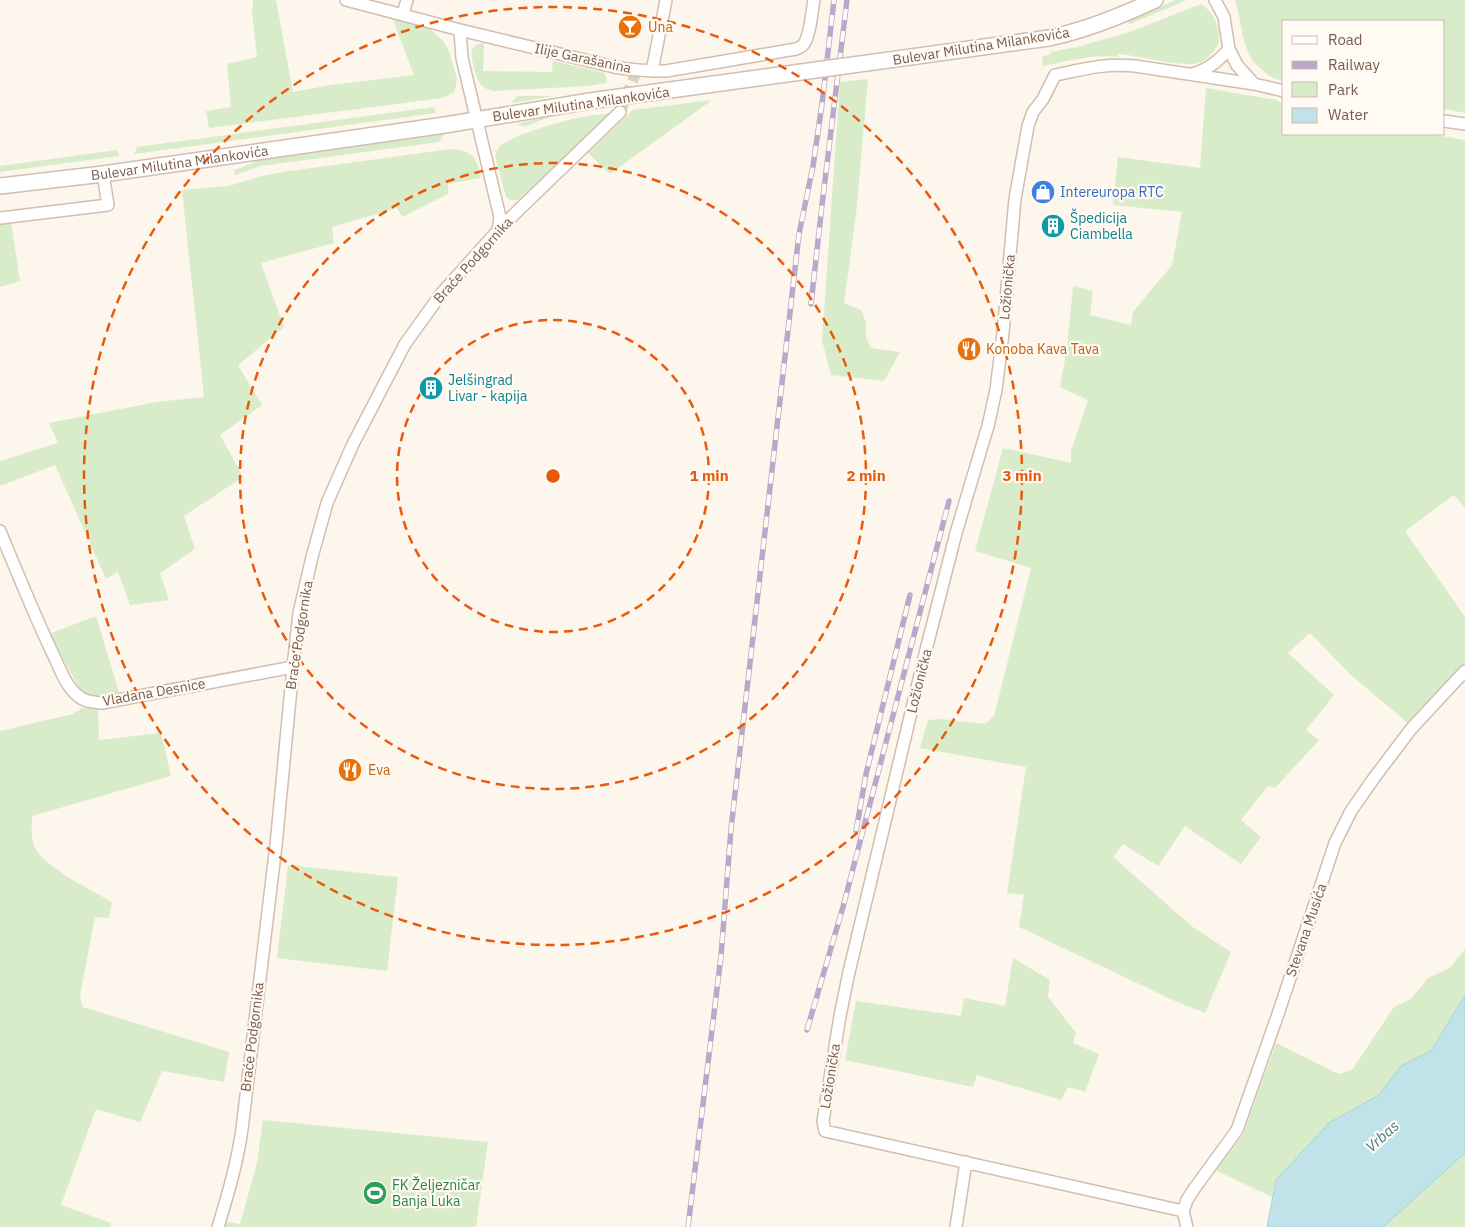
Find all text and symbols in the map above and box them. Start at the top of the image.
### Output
bar icon: Una [617,14,643,40]
place label: Una [648,18,673,36]
legend [1282,20,1445,135]
street label: Bulevar Milutina Milankovića [891,23,1071,69]
text: Road [1328,30,1363,49]
street label: Ilije Garašanina [533,39,633,77]
text: Railway [1328,55,1381,74]
text: Park [1328,80,1358,99]
street label: Bulevar Milutina Milankovića [491,83,671,125]
text: Water [1328,105,1369,124]
street label: Bulevar Milutina Milankovića [90,141,270,184]
shop icon: Intereuropa RTC [1030,179,1056,205]
place label: Intereuropa RTC [1060,183,1164,201]
place label: Špedicija Ciambella [1070,208,1133,243]
street label: Braće Podgornika [429,213,517,307]
building icon: Špedicija Ciambella [1040,213,1066,239]
street label: Ložionička [995,253,1019,321]
restaurant icon: Konoba Kava Tava [956,336,982,362]
place label: Konoba Kava Tava [986,340,1100,358]
place label: Jelšingrad Livar - kapija [448,371,528,405]
building icon: Jelšingrad Livar - kapija [418,375,444,401]
text: 1 min [689,466,729,485]
text: 2 min [846,466,886,485]
text: 3 min [1002,466,1042,485]
centre of rings [544,467,562,485]
street label: Braće Podgornika [281,579,317,691]
street label: Ložionička [902,646,936,715]
street label: Vladana Desnice [101,674,207,710]
restaurant icon: Eva [337,757,363,783]
place label: Eva [368,761,391,779]
street label: Stevana Musića [1282,880,1331,979]
street label: Braće Podgornika [236,981,268,1093]
street label: Ložionička [816,1042,844,1110]
water label: Vrbas [1361,1116,1403,1156]
place label: FK Željezničar Banja Luka [392,1175,480,1210]
sports icon: FK Željezničar Banja Luka [362,1180,388,1206]

